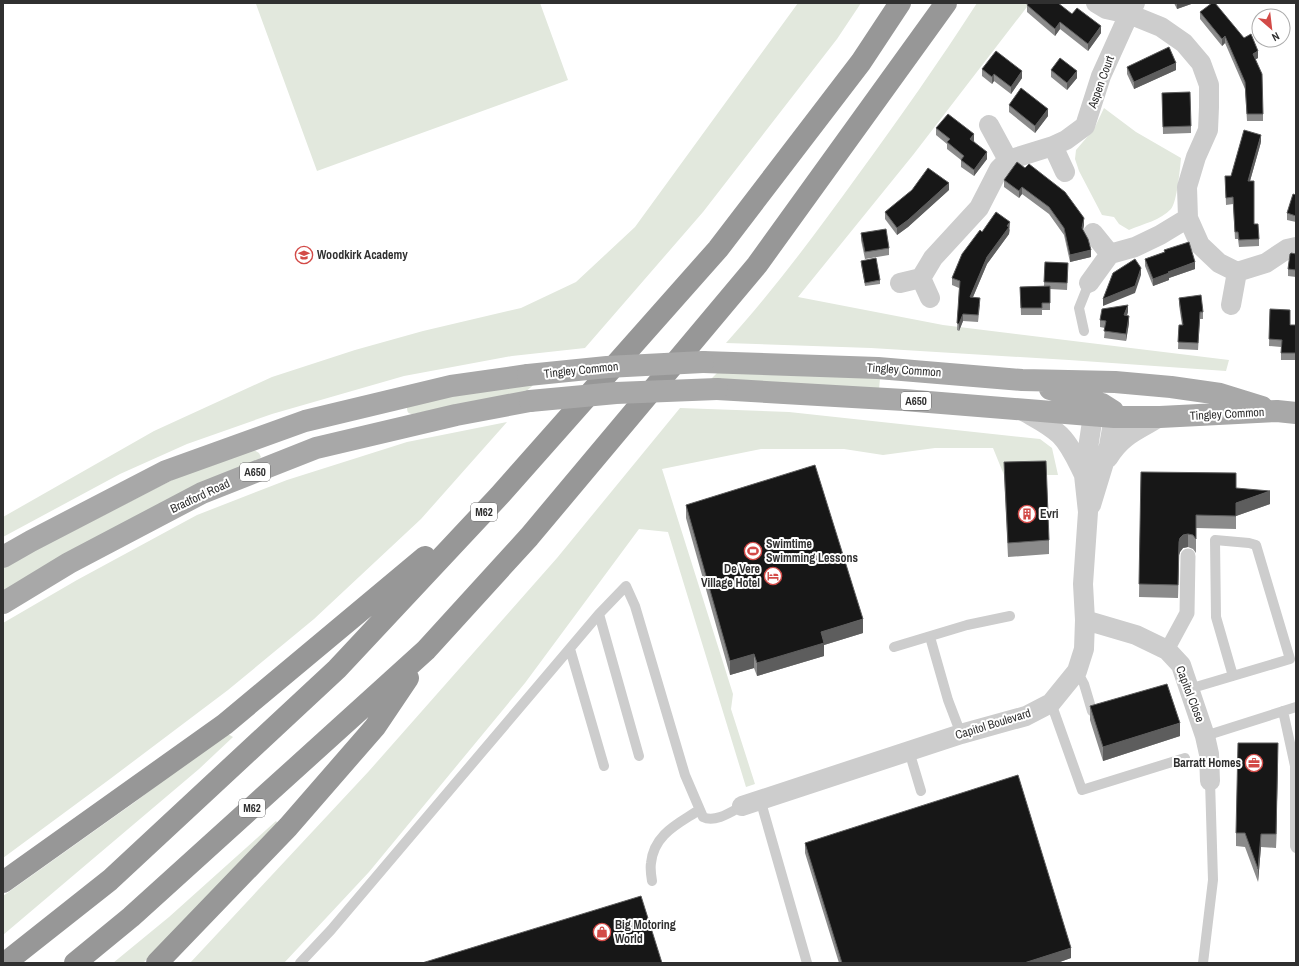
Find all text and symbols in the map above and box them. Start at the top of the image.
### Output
north arrow [1251,8,1291,48]
text: N [1270,29,1282,45]
street label: Aspen Court [1084,53,1118,111]
school or university icon: Woodkirk Academy [294,245,314,265]
place label: Woodkirk Academy [317,247,408,263]
street label: Tingley Common [543,358,619,382]
street label: Tingley Common [866,359,942,381]
road number: A650 [901,392,931,410]
street label: Tingley Common [1189,404,1265,424]
road number: A650 [240,463,270,481]
street label: Bradford Road [168,475,232,517]
road number: M62 [471,503,497,521]
building icon: Evri [1017,504,1037,524]
place label: Evri [1040,506,1059,522]
place label: Swimtime Swimming Lessons [766,536,858,566]
sports icon: Swimtime Swimming Lessons [743,541,763,561]
place label: De Vere Village Hotel [701,561,761,591]
hotel icon: De Vere Village Hotel [763,566,783,586]
street label: Capitol Close [1172,664,1208,724]
street label: Capitol Boulevard [953,705,1033,743]
office icon: Barratt Homes [1244,753,1264,773]
place label: Barratt Homes [1173,755,1242,771]
road number: M62 [239,799,265,817]
place label: Big Motoring World [615,917,676,947]
shop icon: Big Motoring World [592,922,612,942]

